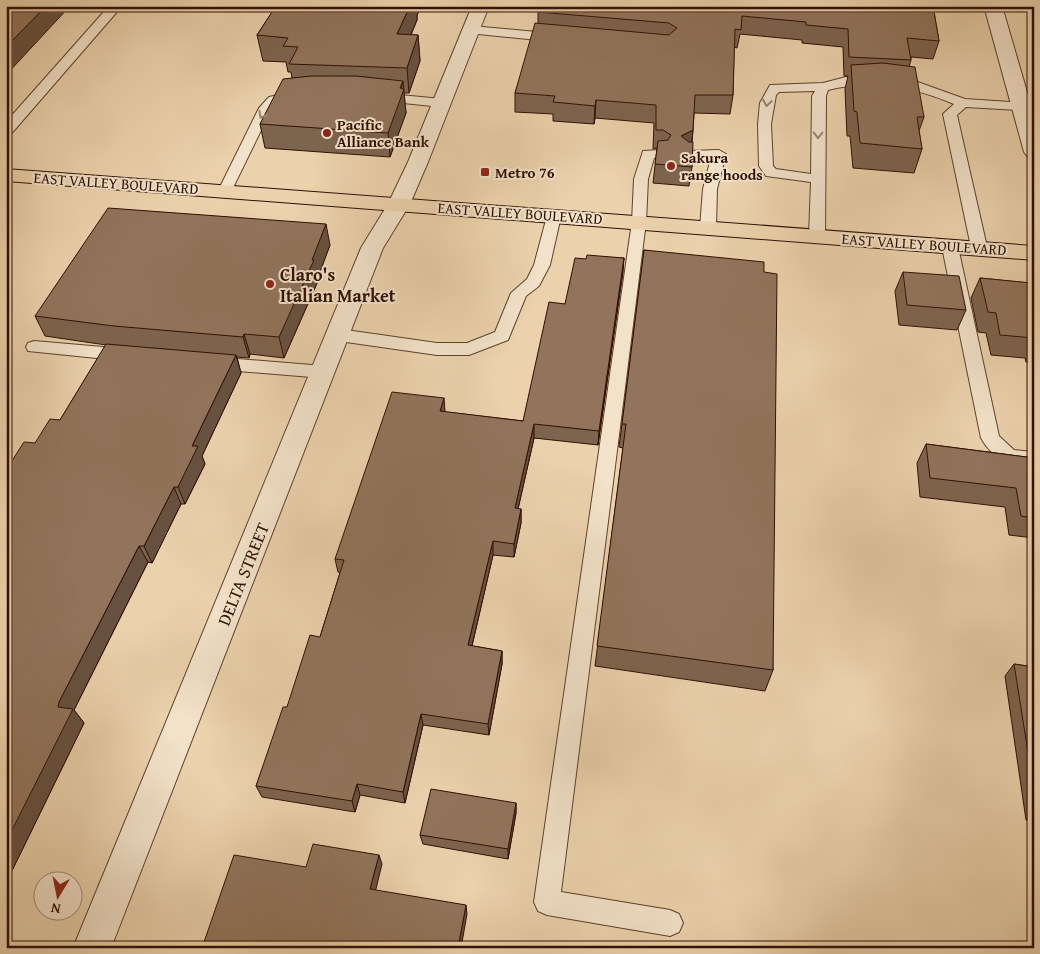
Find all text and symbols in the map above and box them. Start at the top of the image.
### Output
one-way arrow [762,99,773,108]
one-way arrow [259,110,269,119]
place label: Pacific Alliance Bank [337,114,430,152]
marker: Pacific Alliance Bank [321,127,333,139]
one-way arrow [813,131,823,139]
place label: Sakura range hoods [681,147,763,185]
marker: Sakura range hoods [665,160,677,172]
place label: Metro 76 [495,162,555,183]
marker: Metro 76 [479,166,491,178]
street label: EAST VALLEY BOULEVARD [33,167,199,199]
street label: EAST VALLEY BOULEVARD [437,197,603,229]
street label: EAST VALLEY BOULEVARD [841,228,1007,260]
place label: Claro's Italian Market [280,261,396,309]
marker: Claro's Italian Market [264,278,276,290]
street label: DELTA STREET [210,518,276,630]
north arrow [32,872,82,922]
text: N [49,898,62,919]

